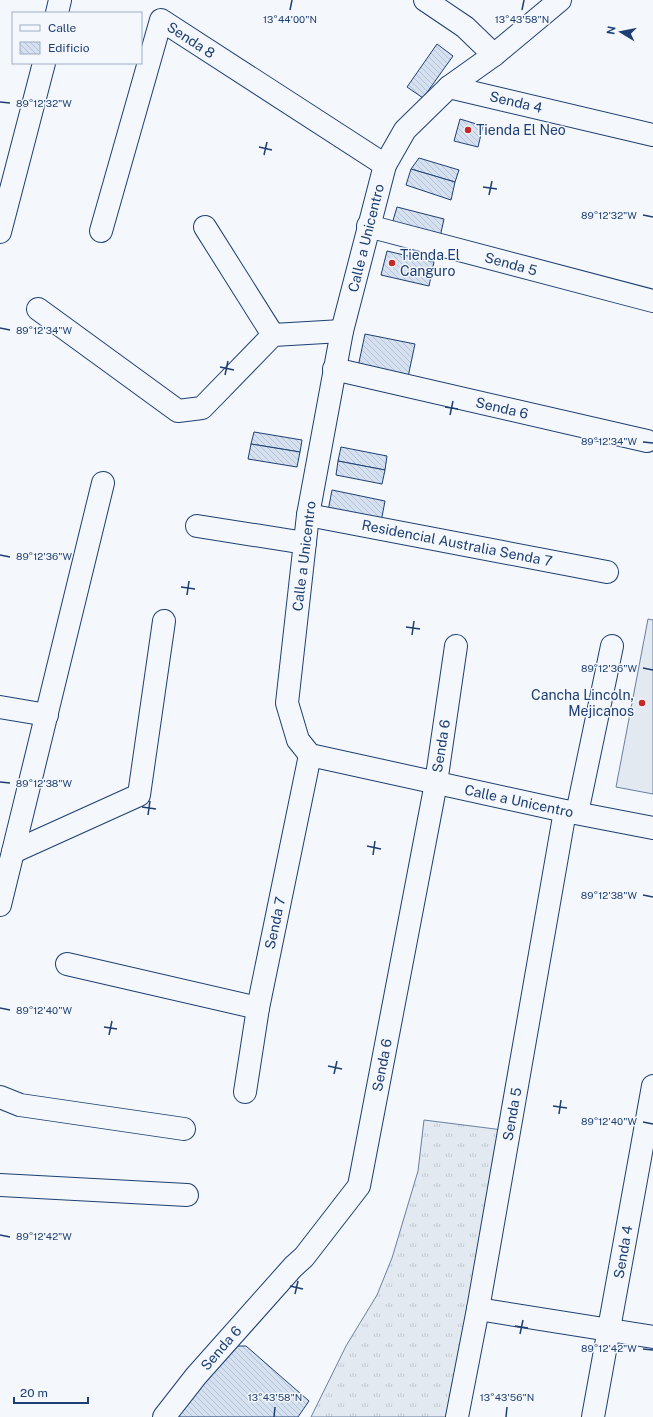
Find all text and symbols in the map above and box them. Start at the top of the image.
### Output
legend [12,12,142,64]
north arrow [601,12,641,52]
text: 13°44'00"N [263,13,317,25]
text: 13°43'58"N [495,13,549,25]
street label: Senda 8 [164,19,218,61]
text: Calle [48,21,77,35]
text: N [604,25,618,36]
text: Edificio [48,41,90,55]
street label: Senda 4 [488,88,544,116]
text: 89°12'32"W [16,97,72,109]
place label: Tienda El Neo [476,122,566,138]
marker: Tienda El Neo [463,125,473,135]
street label: Calle a Unicentro [345,182,387,294]
text: 89°12'32"W [581,209,637,221]
place label: Tienda El Canguro [400,247,460,279]
street label: Senda 5 [483,249,539,279]
marker: Tienda El Canguro [387,258,397,268]
text: 89°12'34"W [16,324,73,336]
street label: Senda 6 [474,394,530,422]
text: 89°12'34"W [581,435,638,447]
street label: Calle a Unicentro [289,500,319,612]
street label: Residencial Australia Senda 7 [360,517,554,569]
text: 89°12'36"W [16,550,72,562]
text: 89°12'36"W [581,662,637,674]
place label: Cancha Lincoln, Mejicanos [531,687,634,719]
marker: Cancha Lincoln, Mejicanos [637,698,647,708]
street label: Senda 6 [429,718,453,774]
text: 89°12'38"W [16,777,73,789]
street label: Calle a Unicentro [463,782,575,820]
text: 89°12'38"W [581,889,638,901]
street label: Senda 7 [262,895,288,951]
text: 89°12'40"W [16,1004,72,1016]
street label: Senda 6 [369,1037,395,1093]
street label: Senda 5 [499,1086,525,1142]
text: 89°12'40"W [581,1115,637,1127]
street label: Senda 4 [610,1224,636,1280]
text: 89°12'42"W [16,1230,72,1242]
street label: Senda 6 [197,1322,245,1373]
text: 89°12'42"W [581,1342,637,1354]
scale bar [14,1379,88,1405]
text: 20 m [20,1386,48,1400]
text: 13°43'58"N [248,1391,302,1403]
text: 13°43'56"N [480,1391,534,1403]

